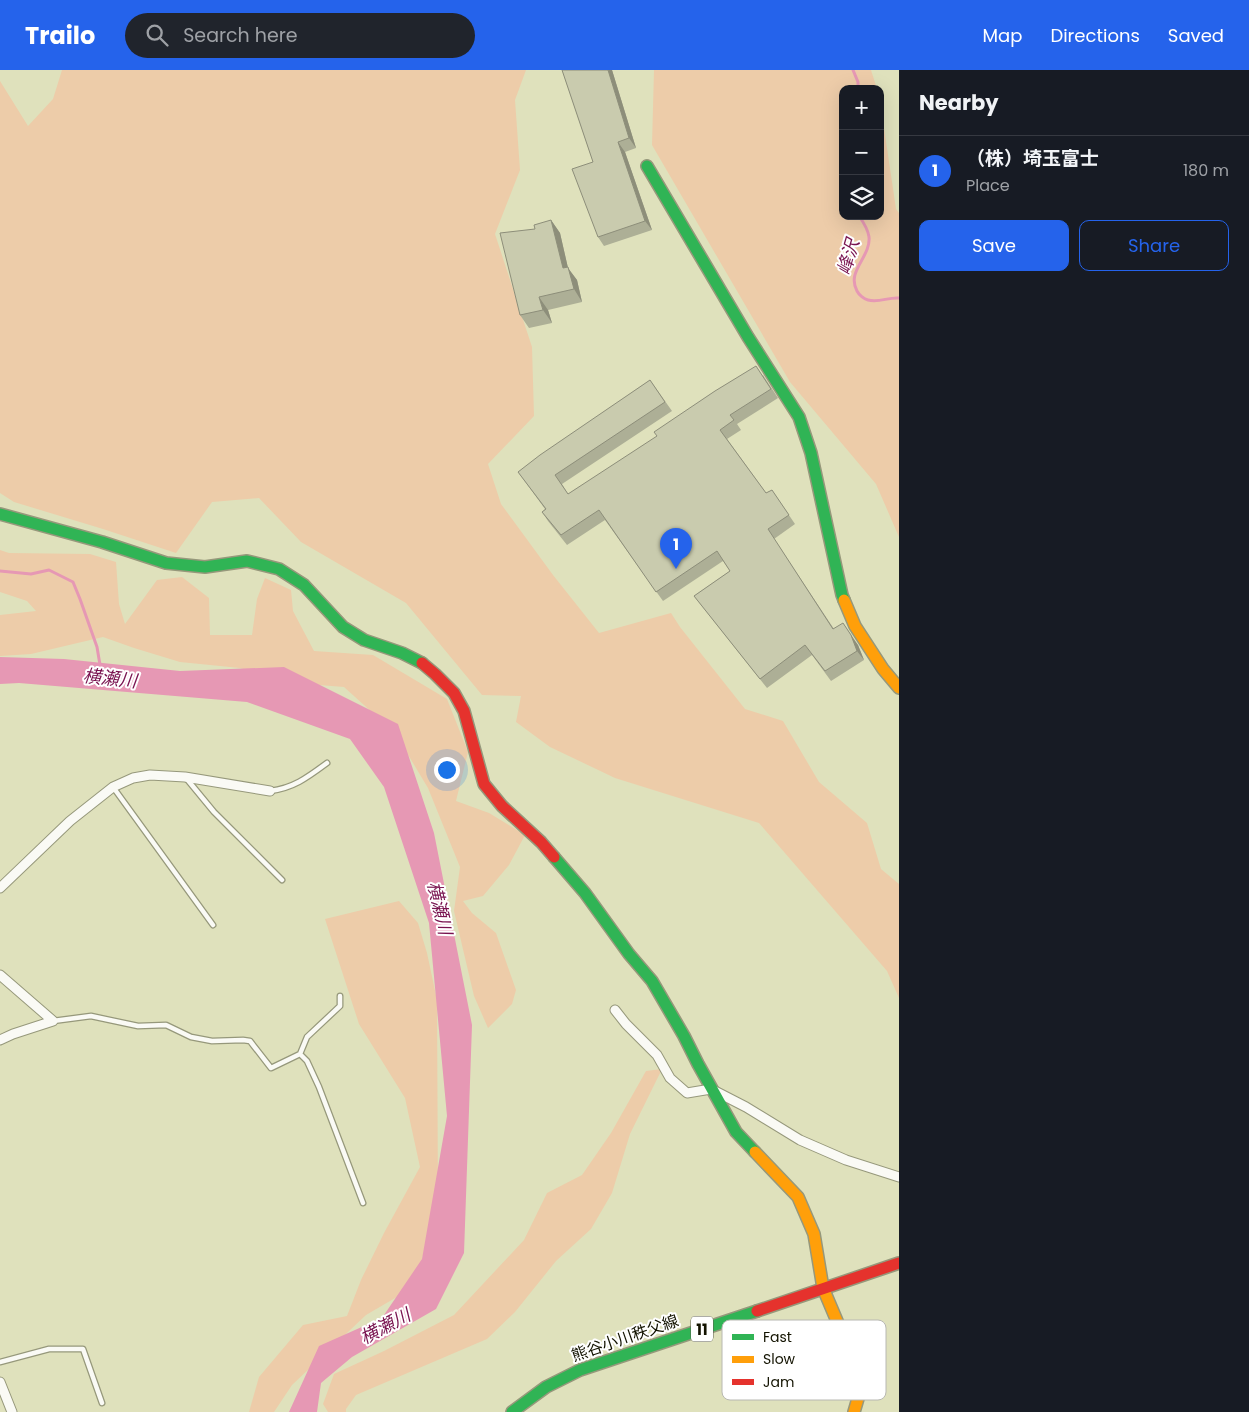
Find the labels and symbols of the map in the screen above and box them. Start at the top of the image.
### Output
water label: 峰沢 [831,234,866,278]
pin: 1 [660,528,692,569]
water label: 横瀬川 [82,663,140,693]
your location [434,757,460,783]
water label: 横瀬川 [422,879,459,939]
water label: 横瀬川 [355,1301,416,1350]
street label: 熊谷小川秩父線 [568,1309,682,1367]
road number: 11 [691,1316,713,1342]
legend [722,1320,886,1400]
text: Fast [763,1327,792,1347]
text: Slow [763,1349,796,1369]
text: Jam [763,1372,794,1392]

